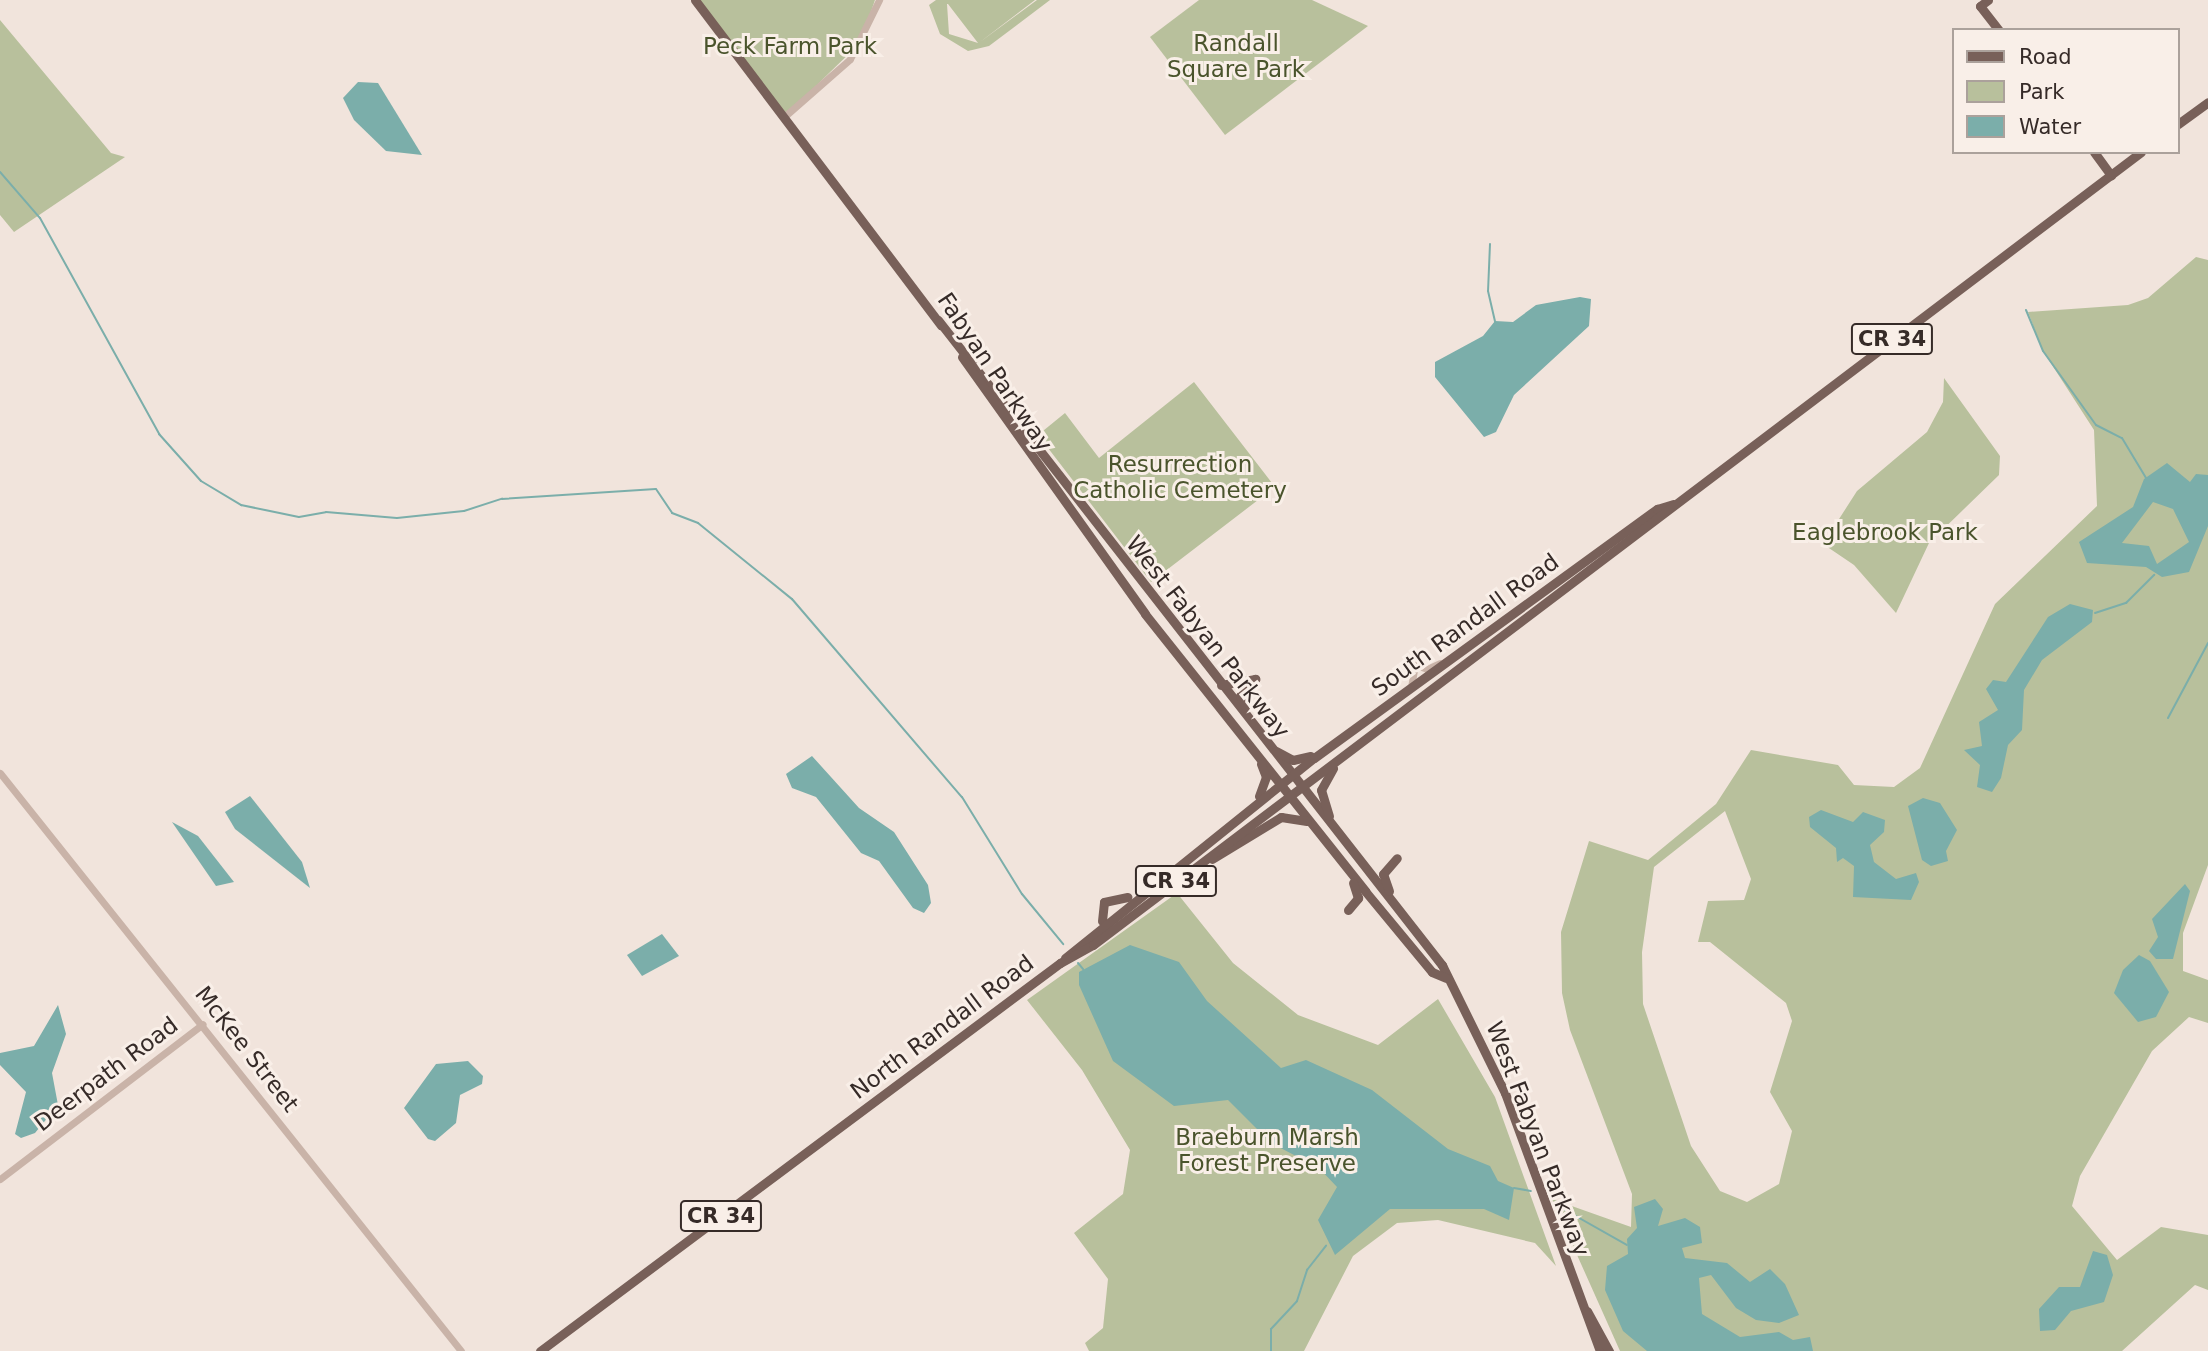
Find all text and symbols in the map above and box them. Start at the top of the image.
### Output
legend [1952,28,2180,154]
park label: Randall Square Park [1167,29,1305,83]
park label: Peck Farm Park [703,32,877,60]
text: Road [2019,45,2072,69]
text: Park [2019,80,2064,104]
text: Water [2019,115,2081,139]
street label: Fabyan Parkway [932,287,1058,457]
road number: CR 34 [1850,322,1934,356]
park label: Resurrection Catholic Cemetery [1073,450,1287,504]
park label: Eaglebrook Park [1792,518,1978,546]
street label: West Fabyan Parkway [1120,530,1296,744]
street label: South Randall Road [1366,548,1564,702]
road number: CR 34 [1134,864,1218,898]
street label: North Randall Road [845,949,1039,1105]
street label: McKee Street [189,981,305,1117]
street label: Deerpath Road [29,1011,183,1137]
street label: West Fabyan Parkway [1480,1018,1596,1260]
park label: Braeburn Marsh Forest Preserve [1175,1123,1359,1177]
road number: CR 34 [679,1198,763,1234]

